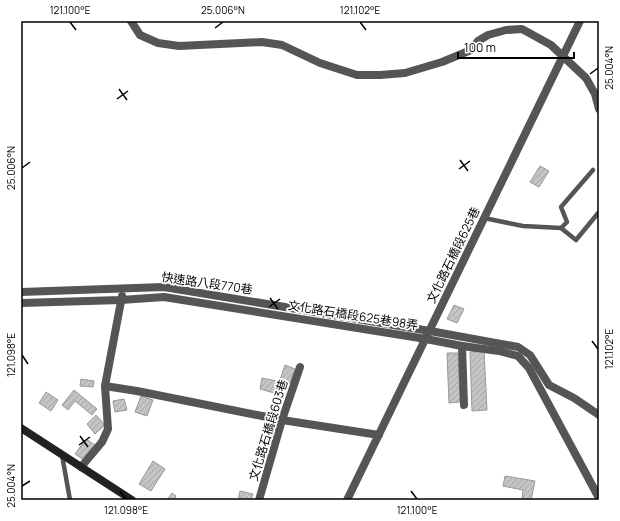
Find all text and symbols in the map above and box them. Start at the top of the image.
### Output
text: 121.100°E [50,3,91,17]
text: 25.006°N [201,3,245,17]
text: 121.102°E [340,3,380,17]
scale bar [458,34,574,60]
text: 100 m [464,39,496,56]
text: 25.004°N [602,46,616,90]
text: 25.006°N [4,146,18,190]
street label: 文化路石橋段625巷 [422,204,484,306]
street label: 快速路八段770巷 [160,268,254,298]
street label: 文化路石橋段625巷98弄 [287,296,419,334]
text: 121.102°E [602,329,616,369]
text: 121.098°E [4,333,18,377]
street label: 文化路石橋段603巷 [244,377,292,483]
text: 25.004°N [4,464,18,508]
text: 121.098°E [104,503,148,517]
text: 121.100°E [397,503,438,517]

